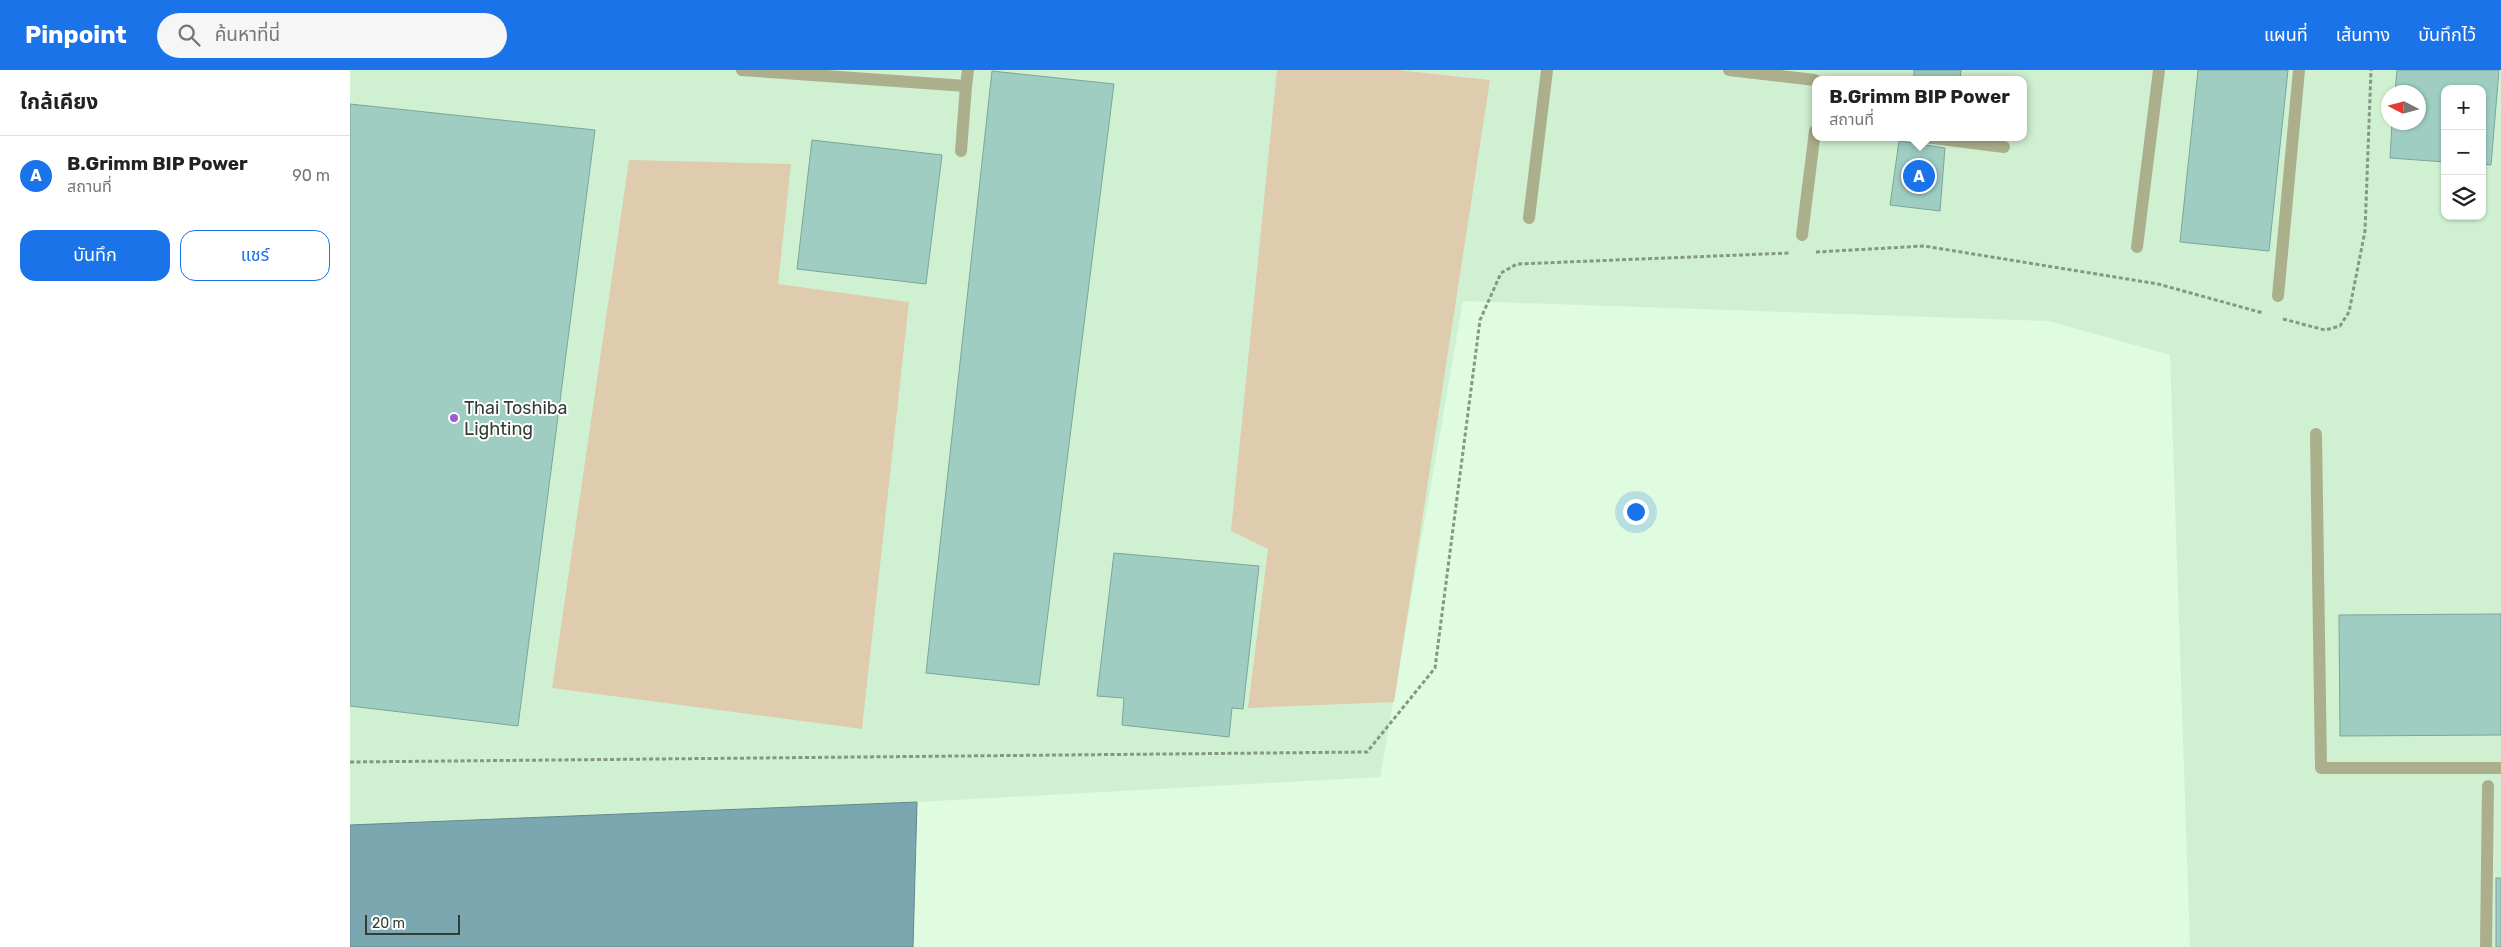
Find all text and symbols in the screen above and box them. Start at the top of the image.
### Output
search box [157,13,507,58]
text: Pinpoint [25,21,127,49]
icon: search [175,21,203,49]
text: ค้นหาที่นี่ [215,23,280,46]
text: แผนที่ [2264,24,2308,46]
text: เส้นทาง [2336,24,2390,46]
text: บันทึกไว้ [2418,24,2476,46]
popup [1812,76,2027,141]
text: B.Grimm BIP Power [1829,85,2010,108]
north arrow [2381,85,2426,130]
map controls [2441,85,2486,220]
button: + [2441,85,2486,130]
text: ใกล้เคียง [20,89,98,114]
text: สถานที่ [1829,110,1874,129]
button: − [2441,130,2486,175]
text: B.Grimm BIP Power [67,152,248,175]
pin: A [1903,157,1935,195]
text: A [30,166,42,185]
text: 90 m [292,166,330,185]
button: layers [2441,175,2486,220]
text: สถานที่ [67,177,112,196]
button: บันทึก [20,230,170,281]
button: แชร์ [180,230,330,281]
place label: Thai Toshiba Lighting [464,397,567,440]
marker: Thai Toshiba Lighting [448,412,460,424]
your location [1623,499,1649,525]
scale bar [365,912,460,935]
text: 20 m [372,915,405,932]

